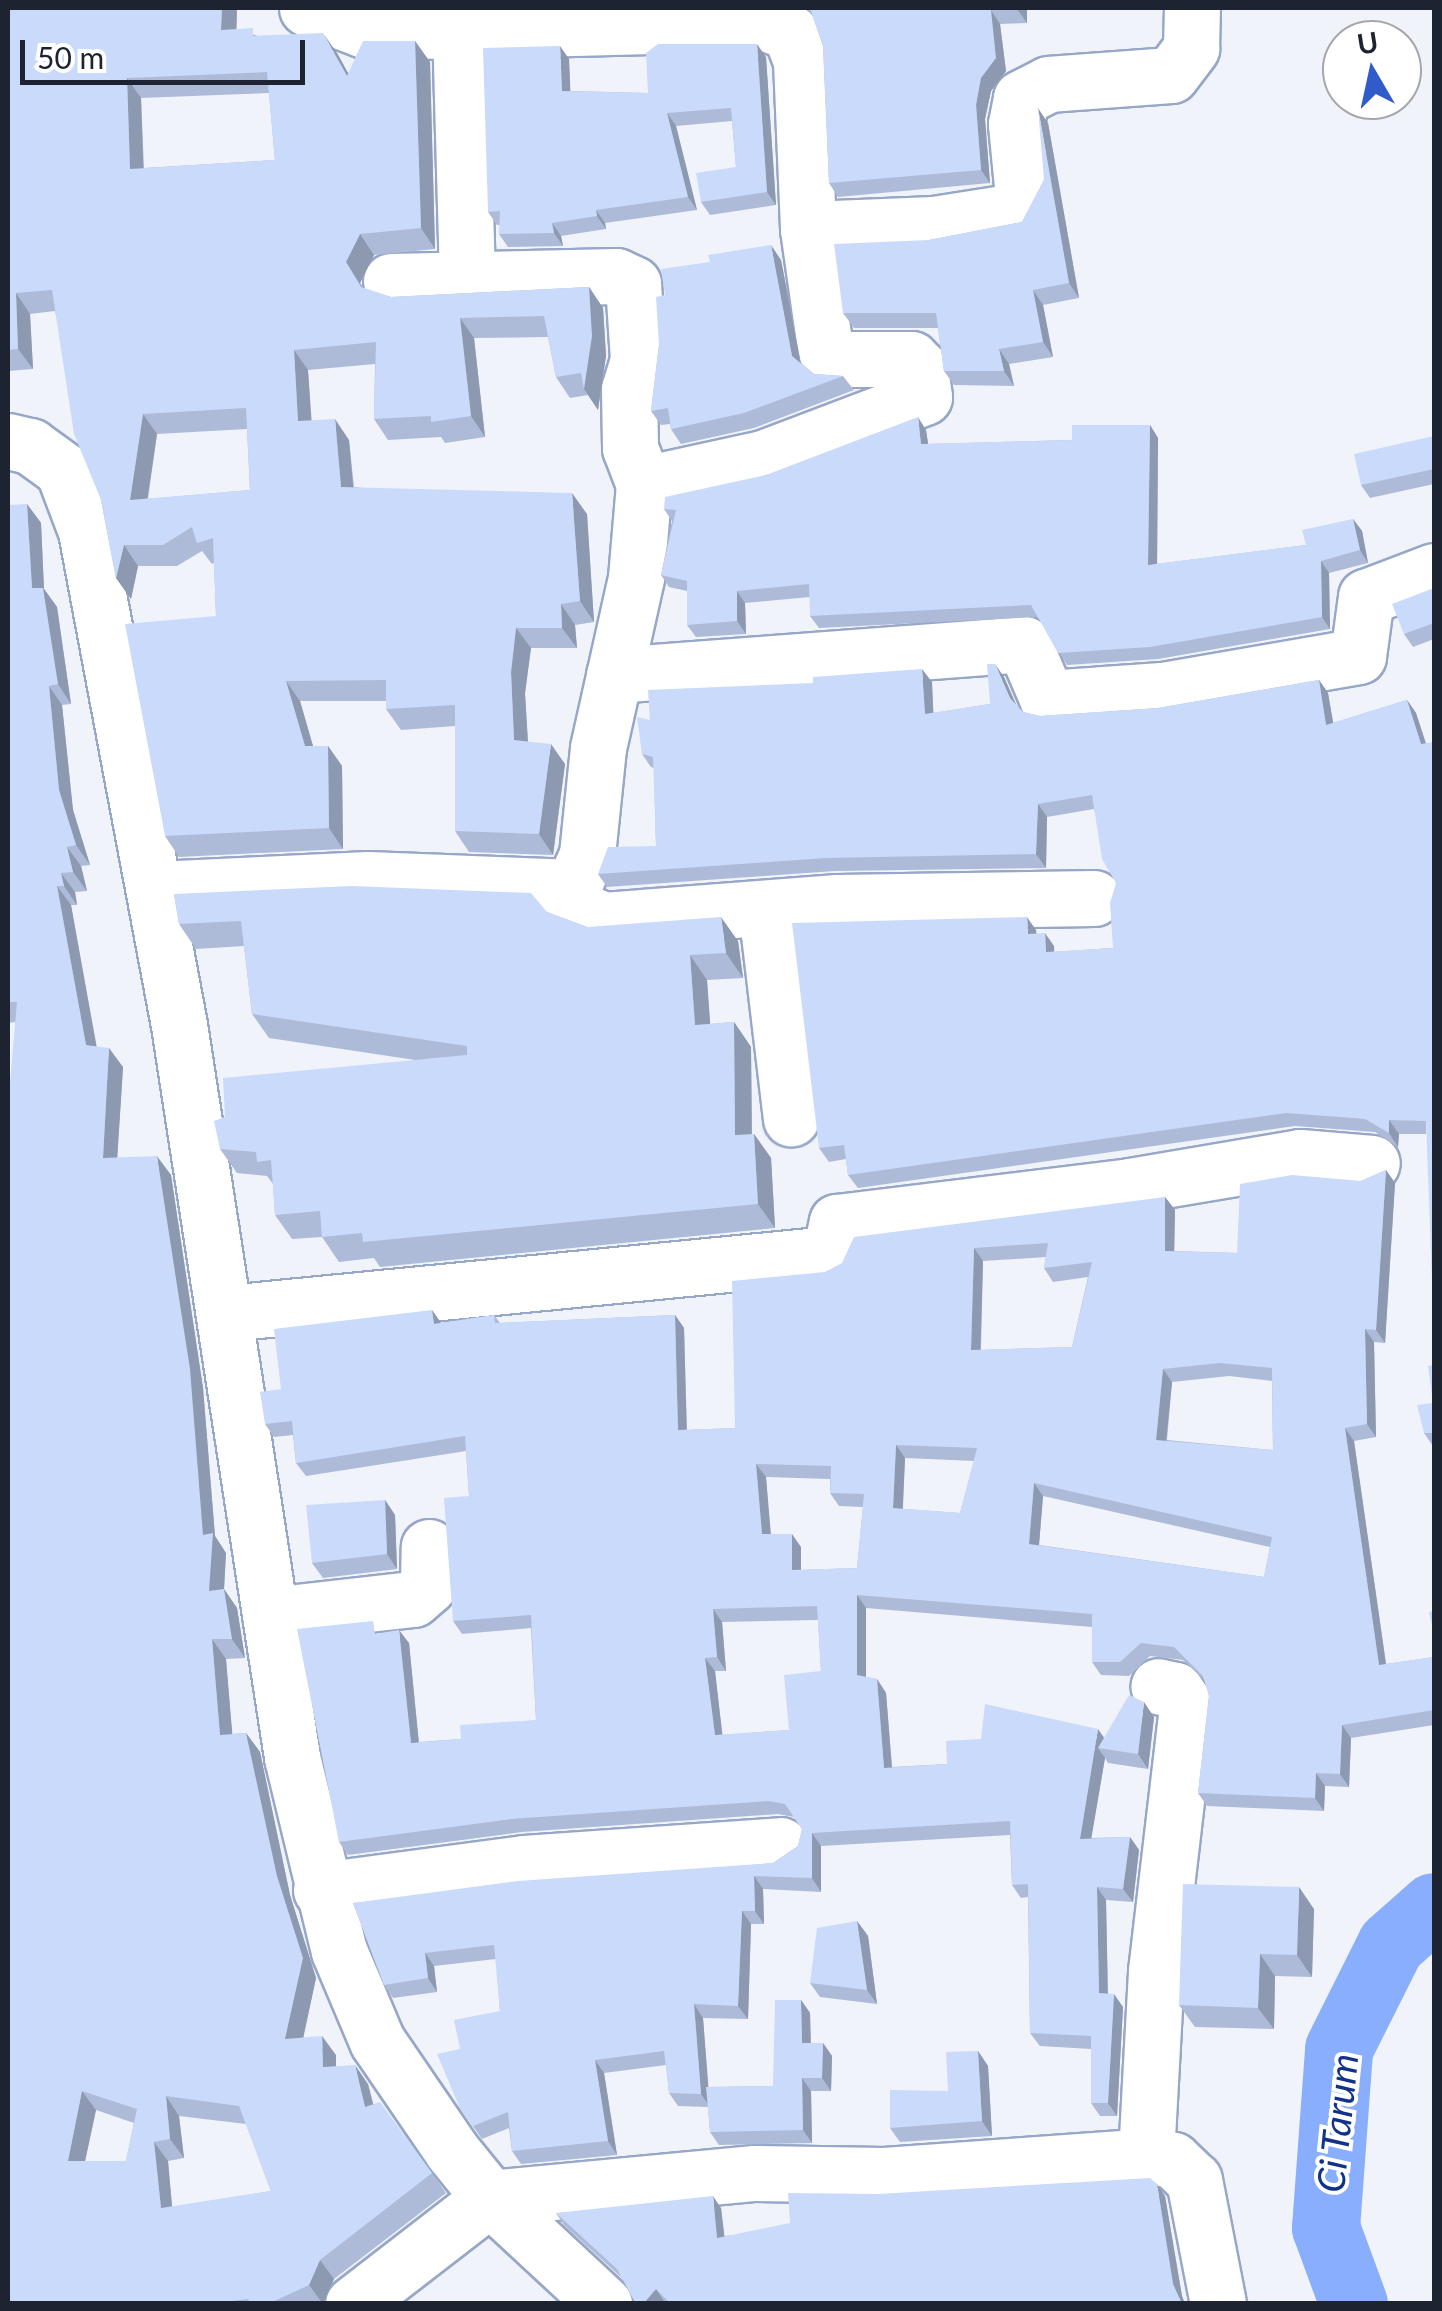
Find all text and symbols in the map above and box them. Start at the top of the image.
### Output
scale bar [25,20,310,82]
north arrow [1322,20,1422,120]
text: U [1355,24,1381,61]
text: 50 m [37,39,104,75]
water label: Ci Tarum [1307,2051,1367,2195]

